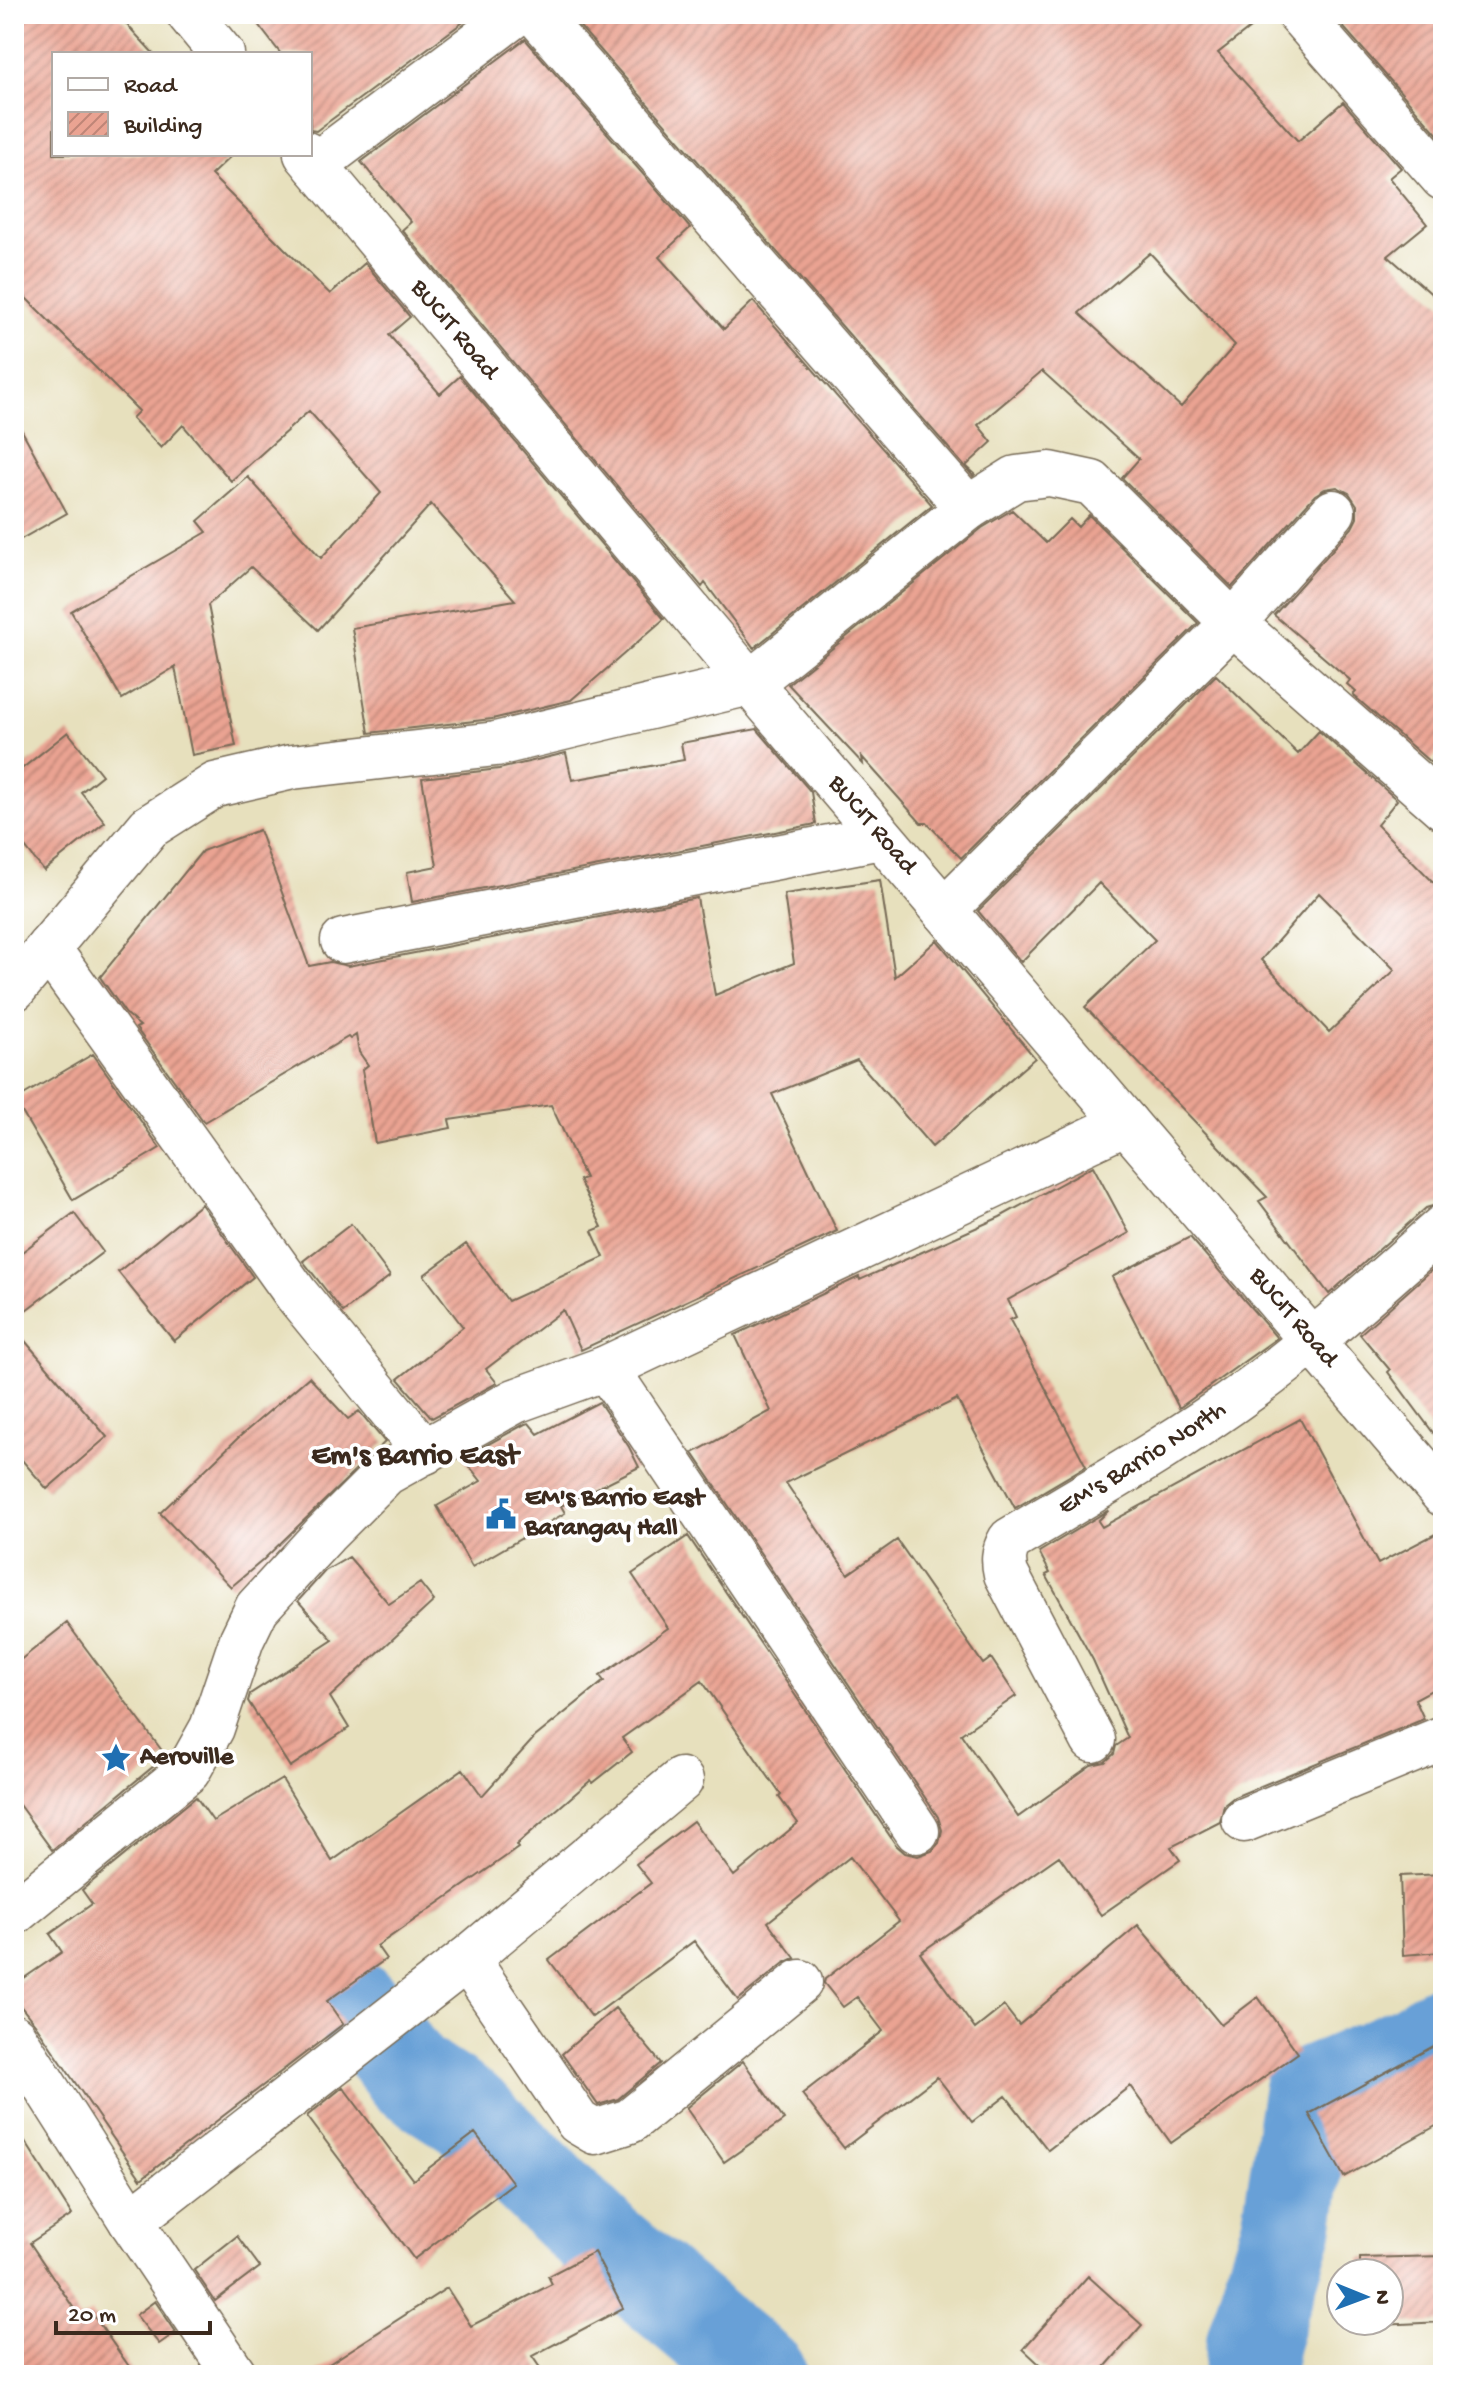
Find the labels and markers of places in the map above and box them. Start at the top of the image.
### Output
place label: EM's Barrio East Barangay Hall [524,1484,706,1545]
public building icon: EM's Barrio East Barangay Hall [484,1497,518,1531]
place icon: Aeroville [99,1741,133,1775]
place label: Aeroville [139,1743,235,1774]

